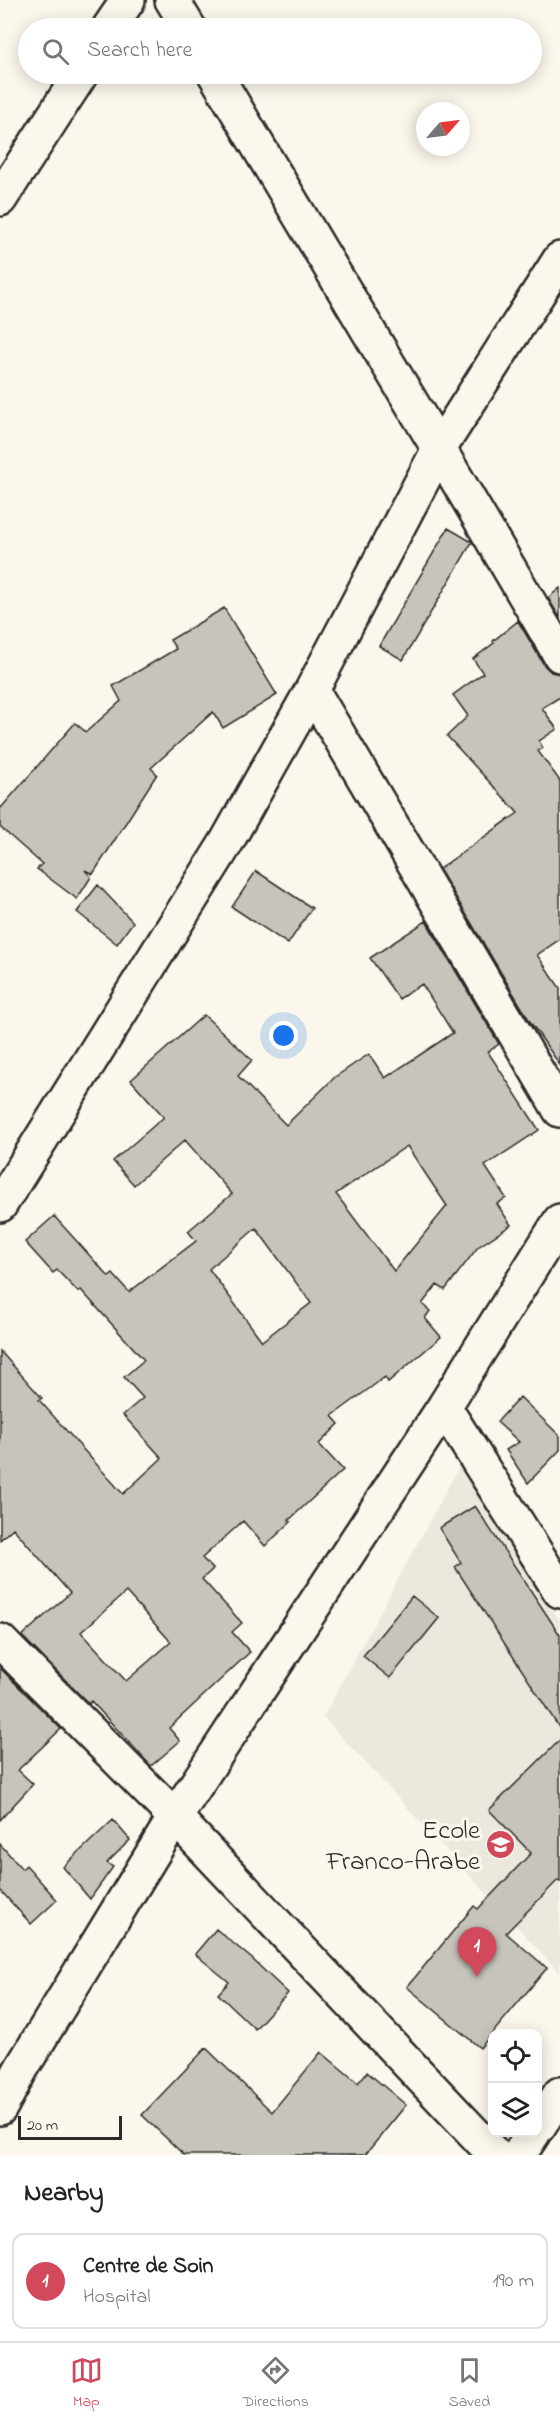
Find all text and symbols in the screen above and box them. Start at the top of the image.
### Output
search box [18,18,542,84]
icon: search [39,35,72,68]
text: Search here [87,35,192,67]
north arrow [416,102,470,156]
your location [269,1021,298,1050]
place label: Ecole Franco-Arabe [325,1812,481,1882]
school or university icon: Ecole Franco-Arabe [485,1829,517,1861]
pin: 1 [458,1928,496,1977]
map controls [488,2029,542,2137]
button: locate [488,2029,542,2083]
button: layers [488,2083,542,2137]
scale bar [18,2113,122,2140]
text: 20 m [27,2114,58,2138]
text: Nearby [24,2175,103,2213]
text: Centre de Soin [83,2251,213,2283]
text: 1 [42,2267,49,2296]
text: 190 m [492,2267,534,2296]
text: Hospital [83,2283,151,2312]
tab: Map [70,2354,103,2414]
tab: Directions [242,2354,309,2414]
tab: Saved [448,2354,490,2414]

